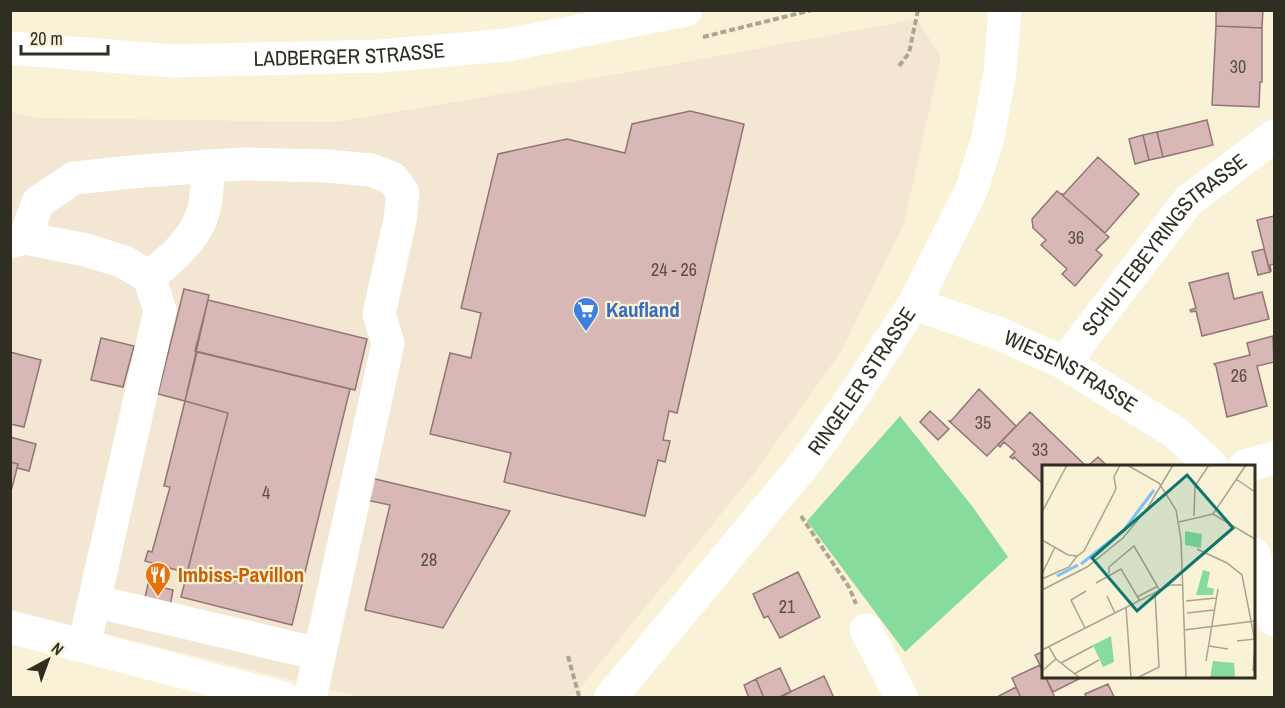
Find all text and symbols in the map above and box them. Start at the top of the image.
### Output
scale bar [21,18,108,56]
text: 20 m [30,26,63,51]
street label: LADBERGER STRASSE [253,35,446,73]
house number: 30 [1230,54,1246,79]
street label: SCHULTEBEYRINGSTRASSE [1075,146,1253,342]
house number: 36 [1068,225,1084,250]
house number: 24 - 26 [651,257,697,282]
supermarket icon: Kaufland [571,295,601,333]
place label: Kaufland [606,295,680,324]
street label: RINGELER STRASSE [801,301,922,461]
street label: WIESENSTRASSE [999,323,1143,419]
house number: 26 [1231,363,1247,388]
house number: 35 [975,410,991,435]
house number: 33 [1032,437,1048,462]
inset map [1042,465,1255,678]
house number: 4 [262,480,270,505]
house number: 28 [421,547,437,572]
restaurant icon: Imbiss-Pavillon [143,560,173,598]
place label: Imbiss-Pavillon [178,560,304,589]
house number: 21 [779,594,796,619]
north arrow [18,630,78,690]
text: N [47,637,69,660]

